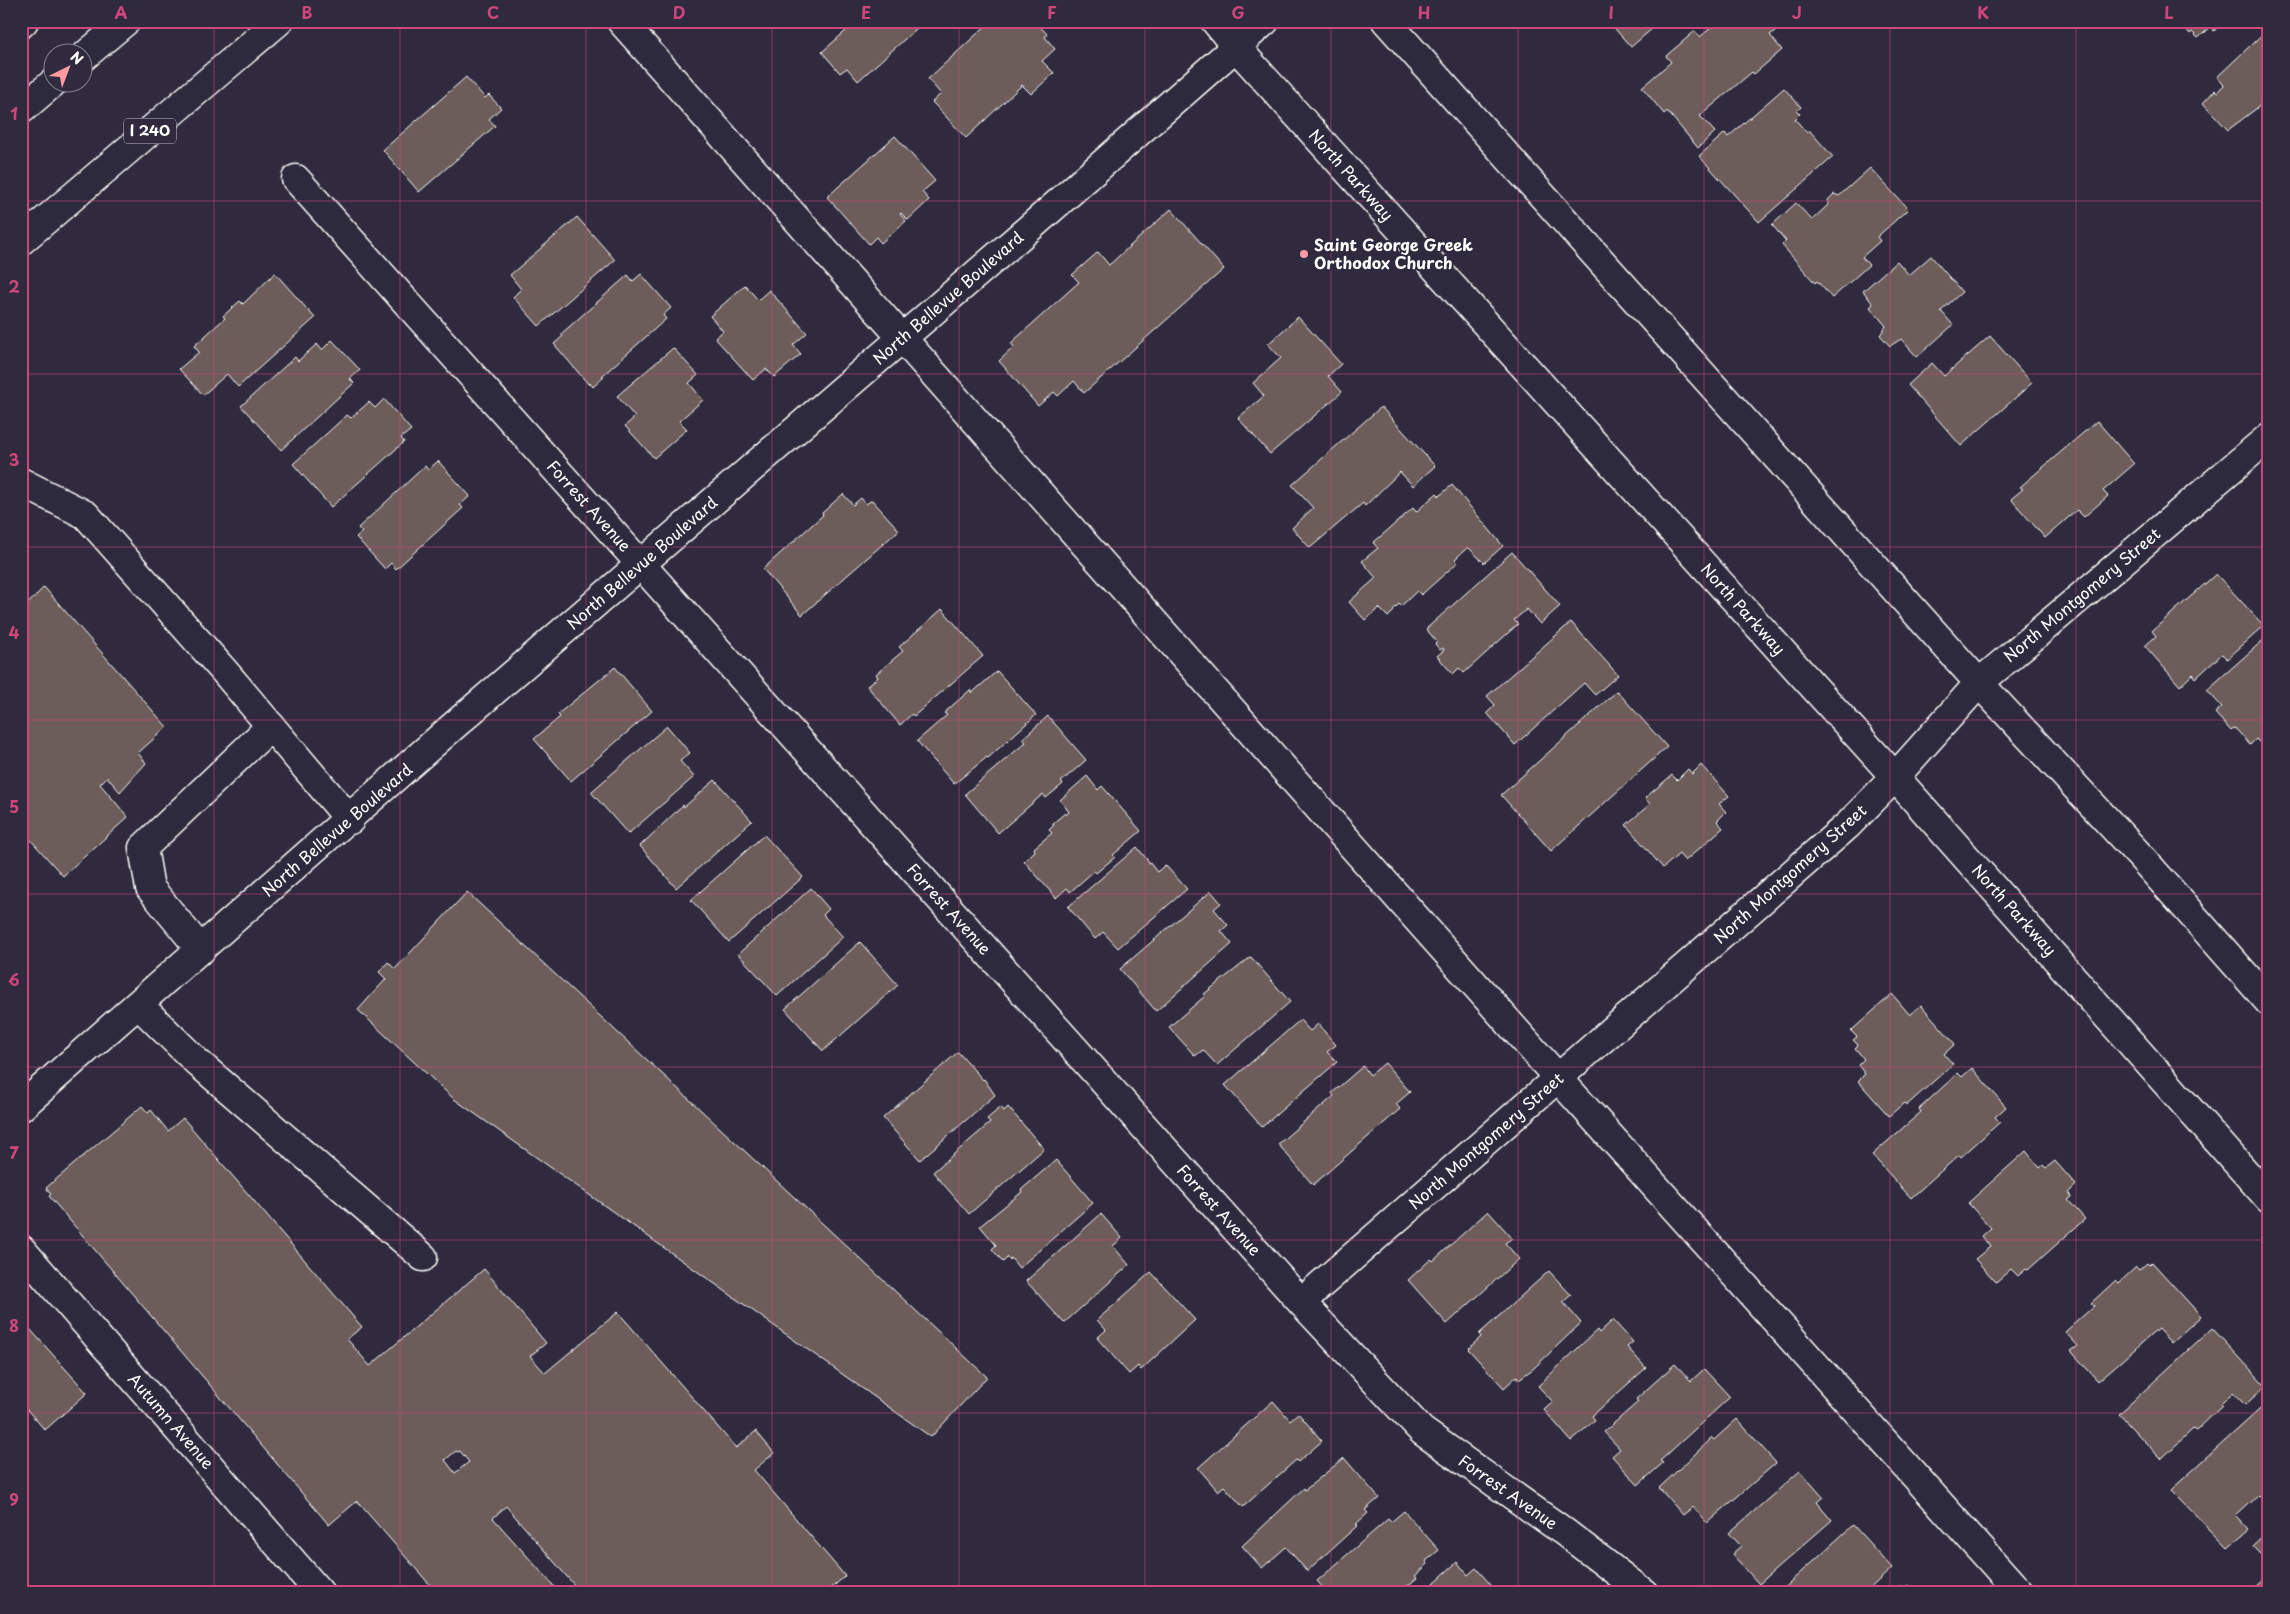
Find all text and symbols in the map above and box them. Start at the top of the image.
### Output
text: A [115,0,128,24]
text: B [302,0,313,24]
text: C [487,0,499,24]
text: D [673,0,685,24]
text: E [861,0,871,24]
text: F [1047,0,1057,24]
text: G [1231,0,1245,24]
text: H [1418,0,1430,24]
text: I [1608,0,1614,24]
text: J [1792,0,1802,24]
text: K [1977,0,1989,24]
text: L [2164,0,2174,24]
north arrow [42,42,92,92]
text: N [66,46,88,69]
text: 1 [10,101,18,125]
road number: I 240 [124,118,176,144]
street label: North Parkway [1304,123,1400,226]
street label: North Bellevue Boulevard [867,225,1028,370]
place label: Saint George Greek Orthodox Church [1314,232,1473,274]
marker: Saint George Greek Orthodox Church [1298,248,1310,260]
text: 2 [8,274,20,298]
text: 3 [9,447,19,471]
street label: Forrest Avenue [542,454,638,557]
street label: North Bellevue Boulevard [561,490,722,635]
street label: North Montgomery Street [1998,521,2165,667]
street label: North Parkway [1696,557,1792,660]
text: 4 [9,620,20,644]
street label: North Bellevue Boulevard [256,757,417,902]
text: 5 [9,794,19,818]
street label: North Montgomery Street [1708,798,1871,949]
street label: Forrest Avenue [902,857,998,960]
street label: North Parkway [1967,858,2063,961]
text: 6 [8,967,20,991]
street label: North Montgomery Street [1403,1066,1568,1214]
text: 7 [9,1140,19,1164]
street label: Forrest Avenue [1172,1158,1268,1261]
text: 8 [9,1313,19,1337]
street label: Autumn Avenue [123,1367,220,1474]
street label: Forrest Avenue [1454,1448,1563,1534]
text: 9 [9,1487,19,1511]

